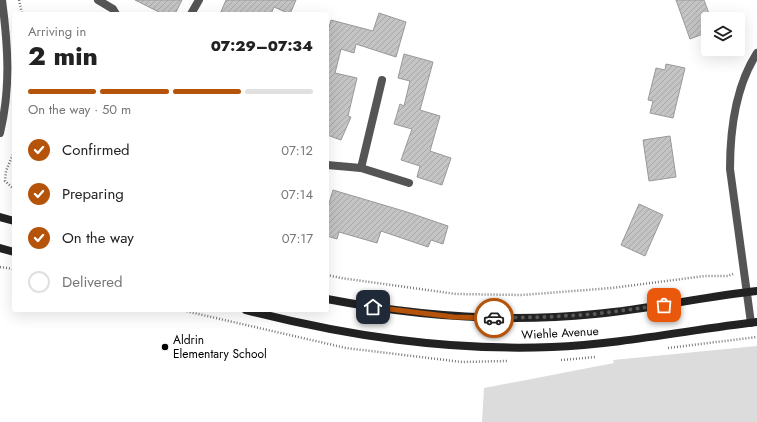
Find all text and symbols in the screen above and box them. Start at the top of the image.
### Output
map controls [701,12,745,56]
button: layers [701,12,745,56]
text: Arriving in [28,22,86,41]
text: 07:29–07:34 [211,35,313,57]
text: 2 min [28,37,98,75]
text: On the way · 50 m [28,100,131,119]
icon: check [28,139,50,161]
text: Confirmed [62,139,130,161]
text: 07:12 [281,141,313,160]
icon: check [28,183,50,205]
text: Preparing [62,183,124,205]
text: 07:14 [281,185,313,204]
icon: check [28,227,50,249]
text: On the way [62,227,134,249]
text: 07:17 [282,229,313,248]
text: Delivered [62,271,123,293]
pin [647,288,681,322]
pin [356,290,390,324]
icon: bag [653,294,675,316]
icon: home [362,296,384,318]
courier [474,298,514,338]
icon: car [483,307,505,329]
street label: Wiehle Avenue [521,322,599,344]
place label: Aldrin Elementary School [173,331,267,363]
marker: Aldrin Elementary School [160,342,170,352]

